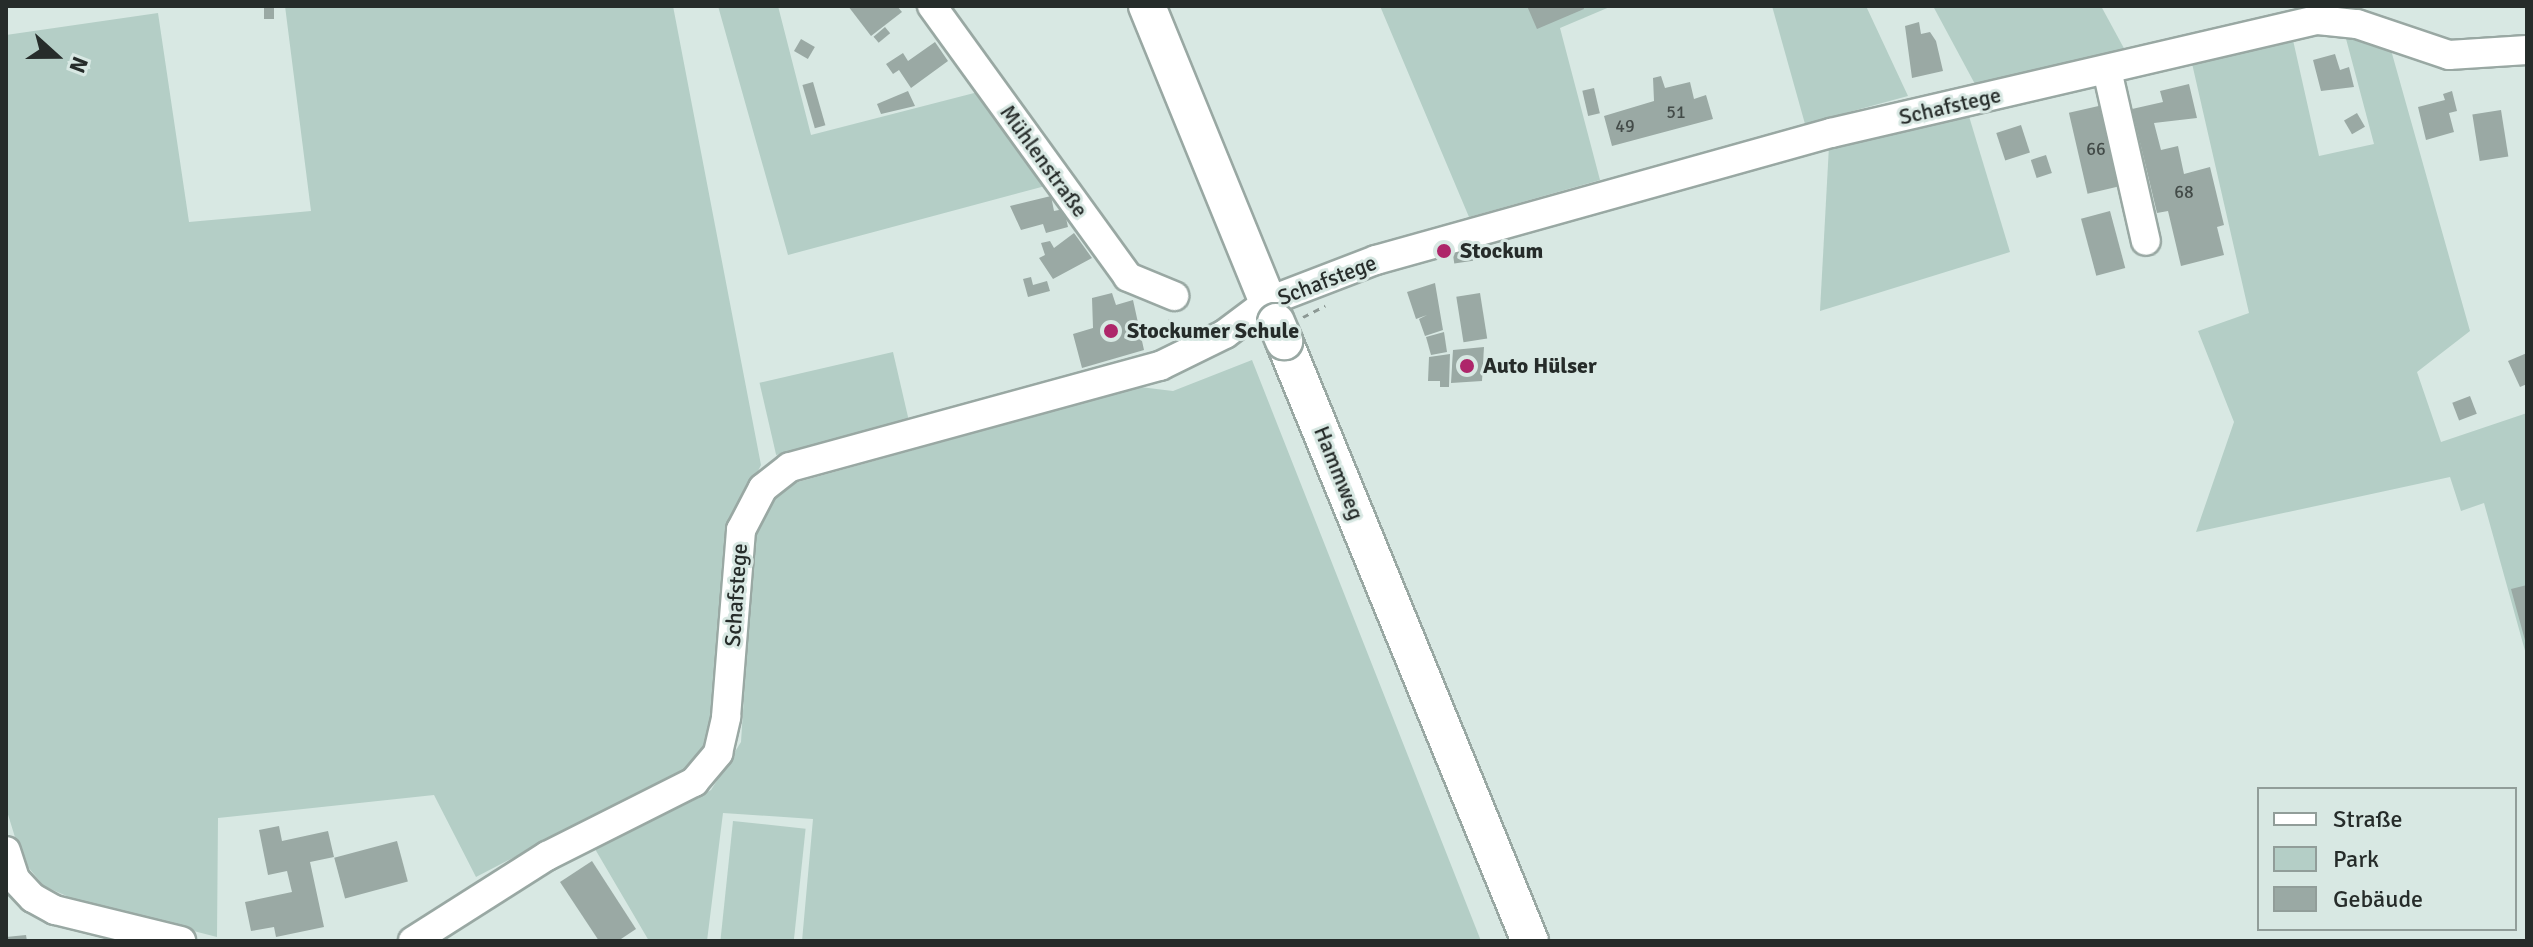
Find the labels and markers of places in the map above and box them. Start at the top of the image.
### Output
place label: Stockum [1460,238,1543,264]
marker: Stockum [1435,242,1453,260]
place label: Stockumer Schule [1127,318,1299,344]
marker: Stockumer Schule [1102,322,1120,340]
place label: Auto Hülser [1483,353,1597,379]
marker: Auto Hülser [1458,357,1476,375]

